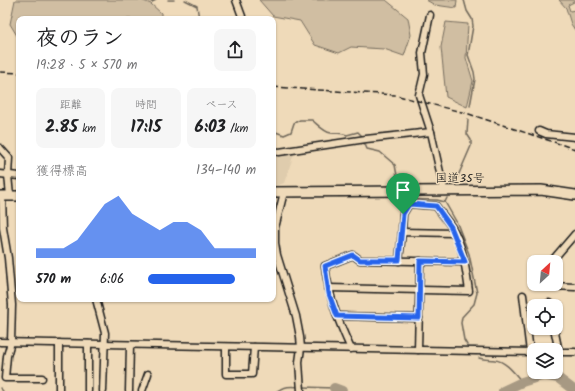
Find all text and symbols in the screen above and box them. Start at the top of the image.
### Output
text: 夜のラン [36,22,124,57]
button: share [214,29,256,71]
text: 19:28 · 5 × 570 m [36,55,137,76]
text: 距離 [60,96,82,114]
text: 時間 [135,96,157,114]
text: ペース [205,96,238,114]
text: 2.85 [45,114,78,141]
text: 17:15 [130,114,162,141]
text: 6:03 [195,114,226,141]
text: km [78,120,96,138]
text: /km [226,120,248,138]
text: 134–140 m [196,160,256,181]
text: 獲得標高 [36,161,88,182]
street label: 国道35号 [435,169,485,188]
pin [386,173,420,214]
icon: arrive [392,179,414,201]
north arrow [527,255,563,291]
map controls [527,255,563,379]
text: 570 m [36,269,71,290]
text: 6:06 [100,269,124,290]
button: locate [527,299,563,335]
button: layers [527,343,563,379]

